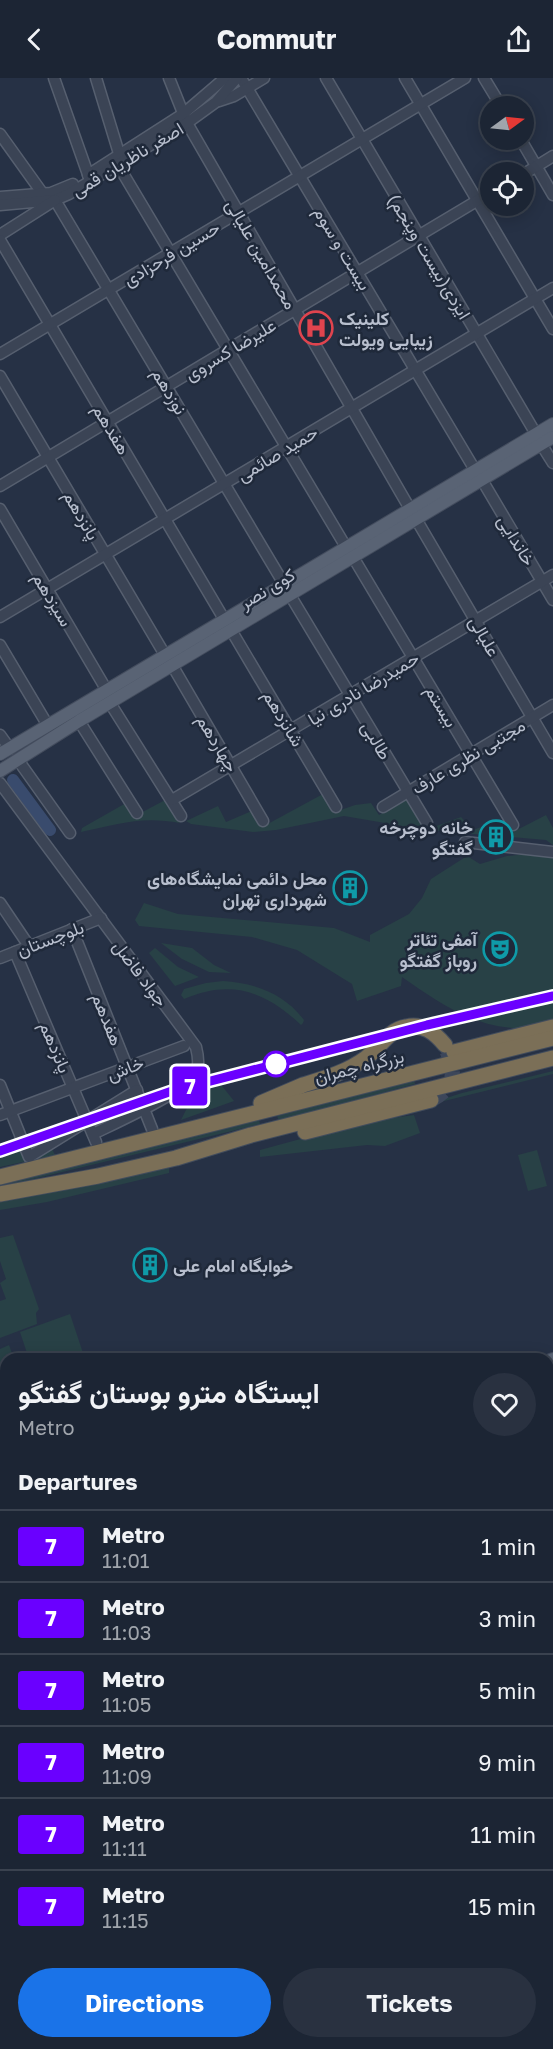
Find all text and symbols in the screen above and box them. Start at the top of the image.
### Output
icon: back [18,23,51,56]
text: Commutr [216,23,337,55]
icon: share [502,23,535,56]
north arrow [480,96,534,150]
map controls [480,96,534,216]
street label: اصغر ناظریان قمی [67,117,188,202]
button: locate [480,162,534,216]
street label: ایزدی(بیست وپنجم) [382,189,476,324]
street label: محمدامین علیالی [221,195,302,313]
street label: بیست و سوم [308,202,377,295]
street label: حسین فرحزادی [119,216,224,291]
place label: کلینیک زیبایی ویولت [339,307,433,351]
hospital icon: کلینیک زیبایی ویولت [298,310,334,346]
street label: علیرضا کسروی [180,313,280,386]
street label: نوزدهم [146,364,192,419]
street label: هفدهم [87,400,136,459]
street label: حمید صائمی [233,420,322,487]
street label: پانزدهم [57,486,105,545]
street label: خاندایی [492,511,541,570]
street label: کوی نصر [234,563,299,614]
street label: سیزدهم [27,568,78,631]
street label: علیالی [464,612,505,661]
street label: حمیدرضا نادری نیا [303,646,423,731]
street label: بیستم [419,681,463,732]
street label: شانزدهم [257,686,309,751]
street label: چهاردهم [191,710,244,777]
street label: مجتبی نظری عارف [407,713,529,799]
street label: طالبی [356,717,397,764]
place label: خانه دوچرخه گفتگو [379,816,473,860]
building icon: خانه دوچرخه گفتگو [478,819,514,855]
place label: محل دائمی نمایشگاه‌های شهرداری تهران [147,867,327,911]
building icon: محل دائمی نمایشگاه‌های شهرداری تهران [332,870,368,906]
street label: بلوچستان [13,915,87,963]
place label: آمفی تئاتر روباز گفتگو [400,928,478,972]
theatre icon: آمفی تئاتر روباز گفتگو [482,931,518,967]
street label: جواد فاضل [108,935,173,1011]
street label: هفدهم [86,989,128,1049]
street label: پانزدهم [34,1018,77,1077]
street label: بزرگراه چمران [312,1044,407,1090]
street label: خاش [103,1051,147,1086]
unlabelled marker [263,1051,289,1077]
line badge: 7 [170,1066,210,1106]
text: 7 [184,1073,196,1099]
building icon: خوابگاه امام علی [132,1247,168,1283]
place label: خوابگاه امام علی [173,1254,293,1278]
button: heart [473,1373,536,1436]
text: ایستگاه مترو بوستان گفتگو [18,1376,320,1409]
text: Metro [18,1415,74,1439]
text: Departures [18,1468,137,1495]
text: Metro [102,1521,165,1548]
text: 7 [45,1533,57,1559]
text: 1 min [481,1533,536,1560]
text: 11:01 [102,1548,150,1572]
text: Metro [102,1593,165,1620]
text: 7 [45,1605,57,1631]
text: 3 min [479,1605,536,1632]
text: 11:03 [102,1620,152,1644]
text: Metro [102,1665,165,1692]
text: 7 [45,1677,57,1703]
text: 5 min [479,1677,536,1704]
text: 11:05 [102,1692,151,1716]
text: Metro [102,1737,165,1764]
text: 7 [45,1749,57,1775]
text: 9 min [478,1749,536,1776]
text: 11:09 [102,1764,152,1788]
text: Metro [102,1809,165,1836]
text: 7 [45,1821,57,1847]
text: 11 min [470,1821,536,1848]
text: 11:11 [102,1836,147,1860]
text: Metro [102,1881,165,1908]
text: 7 [45,1893,57,1919]
text: 15 min [468,1893,536,1920]
text: 11:15 [102,1908,149,1932]
button: Directions [18,1968,271,2037]
button: Tickets [283,1968,536,2037]

